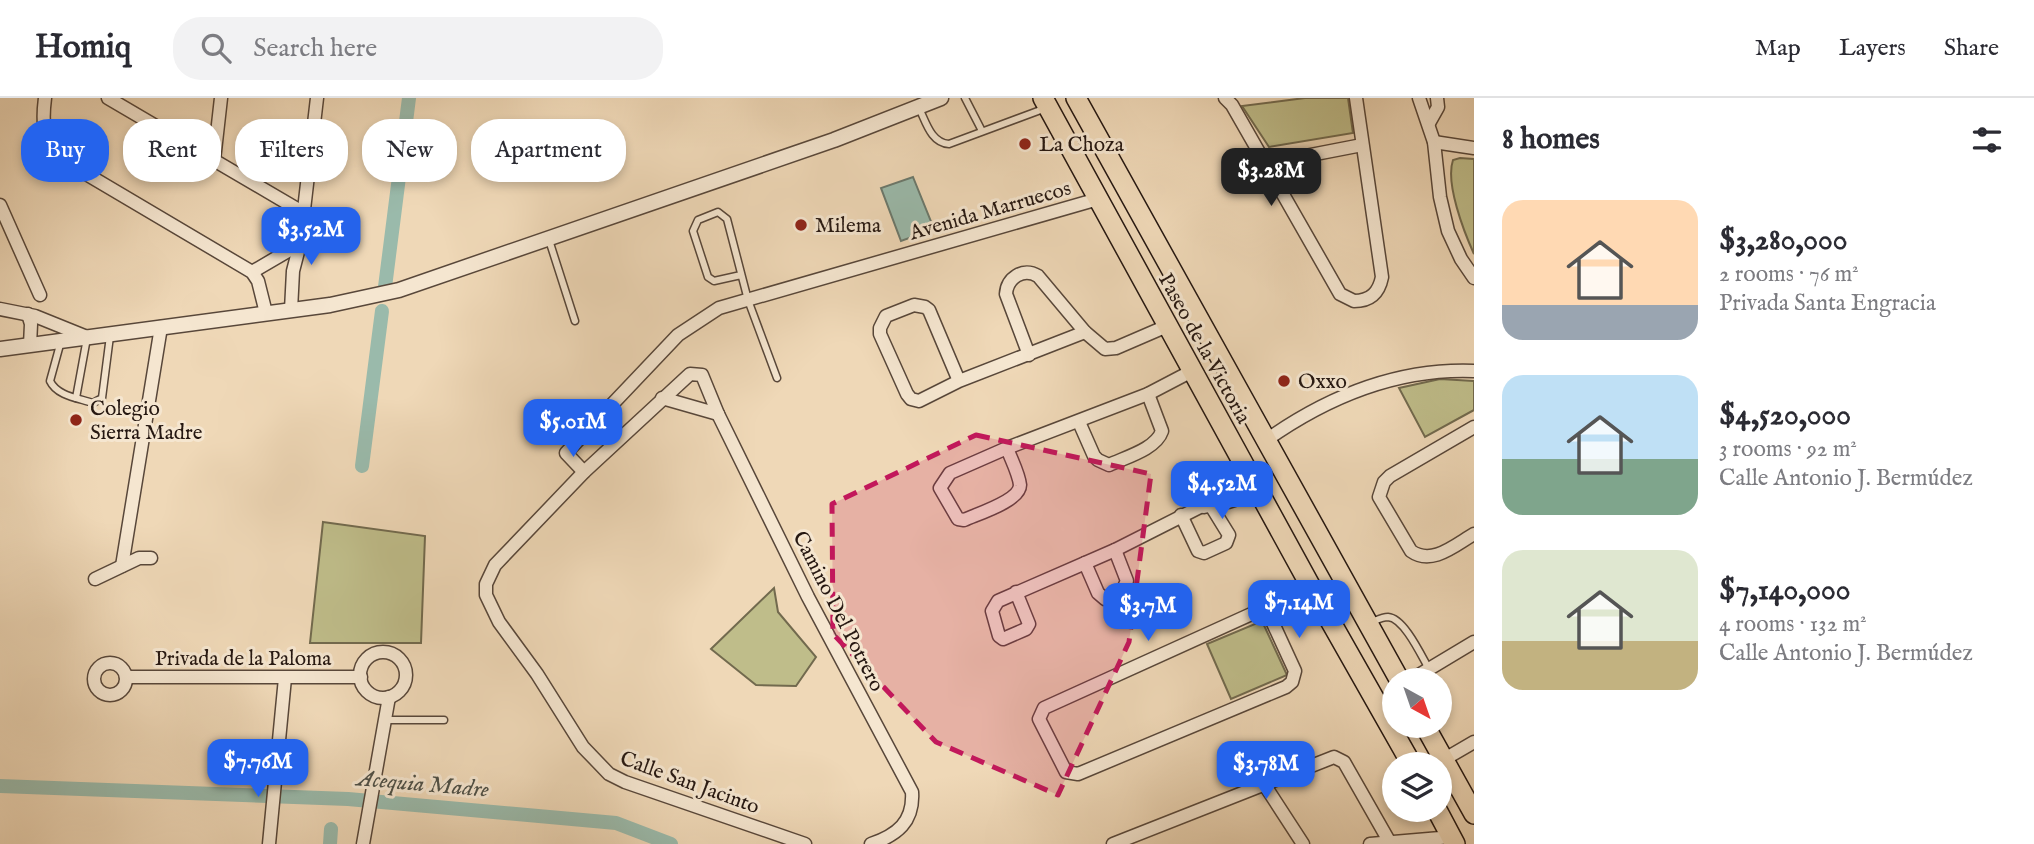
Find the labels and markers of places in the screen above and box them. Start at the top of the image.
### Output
place label: La Choza [1039,132,1125,159]
marker: La Choza [1017,136,1033,152]
pin: $3.28M [1214,148,1328,208]
pin: $3.52M [254,208,368,267]
place label: Milema [815,213,882,240]
marker: Milema [793,217,809,233]
place label: Oxxo [1298,369,1347,396]
marker: Oxxo [1276,373,1292,389]
place label: Colegio Sierra Madre [90,396,203,447]
pin: $5.01M [516,400,630,459]
marker: Colegio Sierra Madre [68,412,84,428]
pin: $4.52M [1165,462,1279,521]
pin: $7.14M [1242,580,1356,640]
pin: $3.7M [1099,584,1197,643]
pin: $7.76M [201,740,315,799]
pin: $3.78M [1209,742,1323,801]

